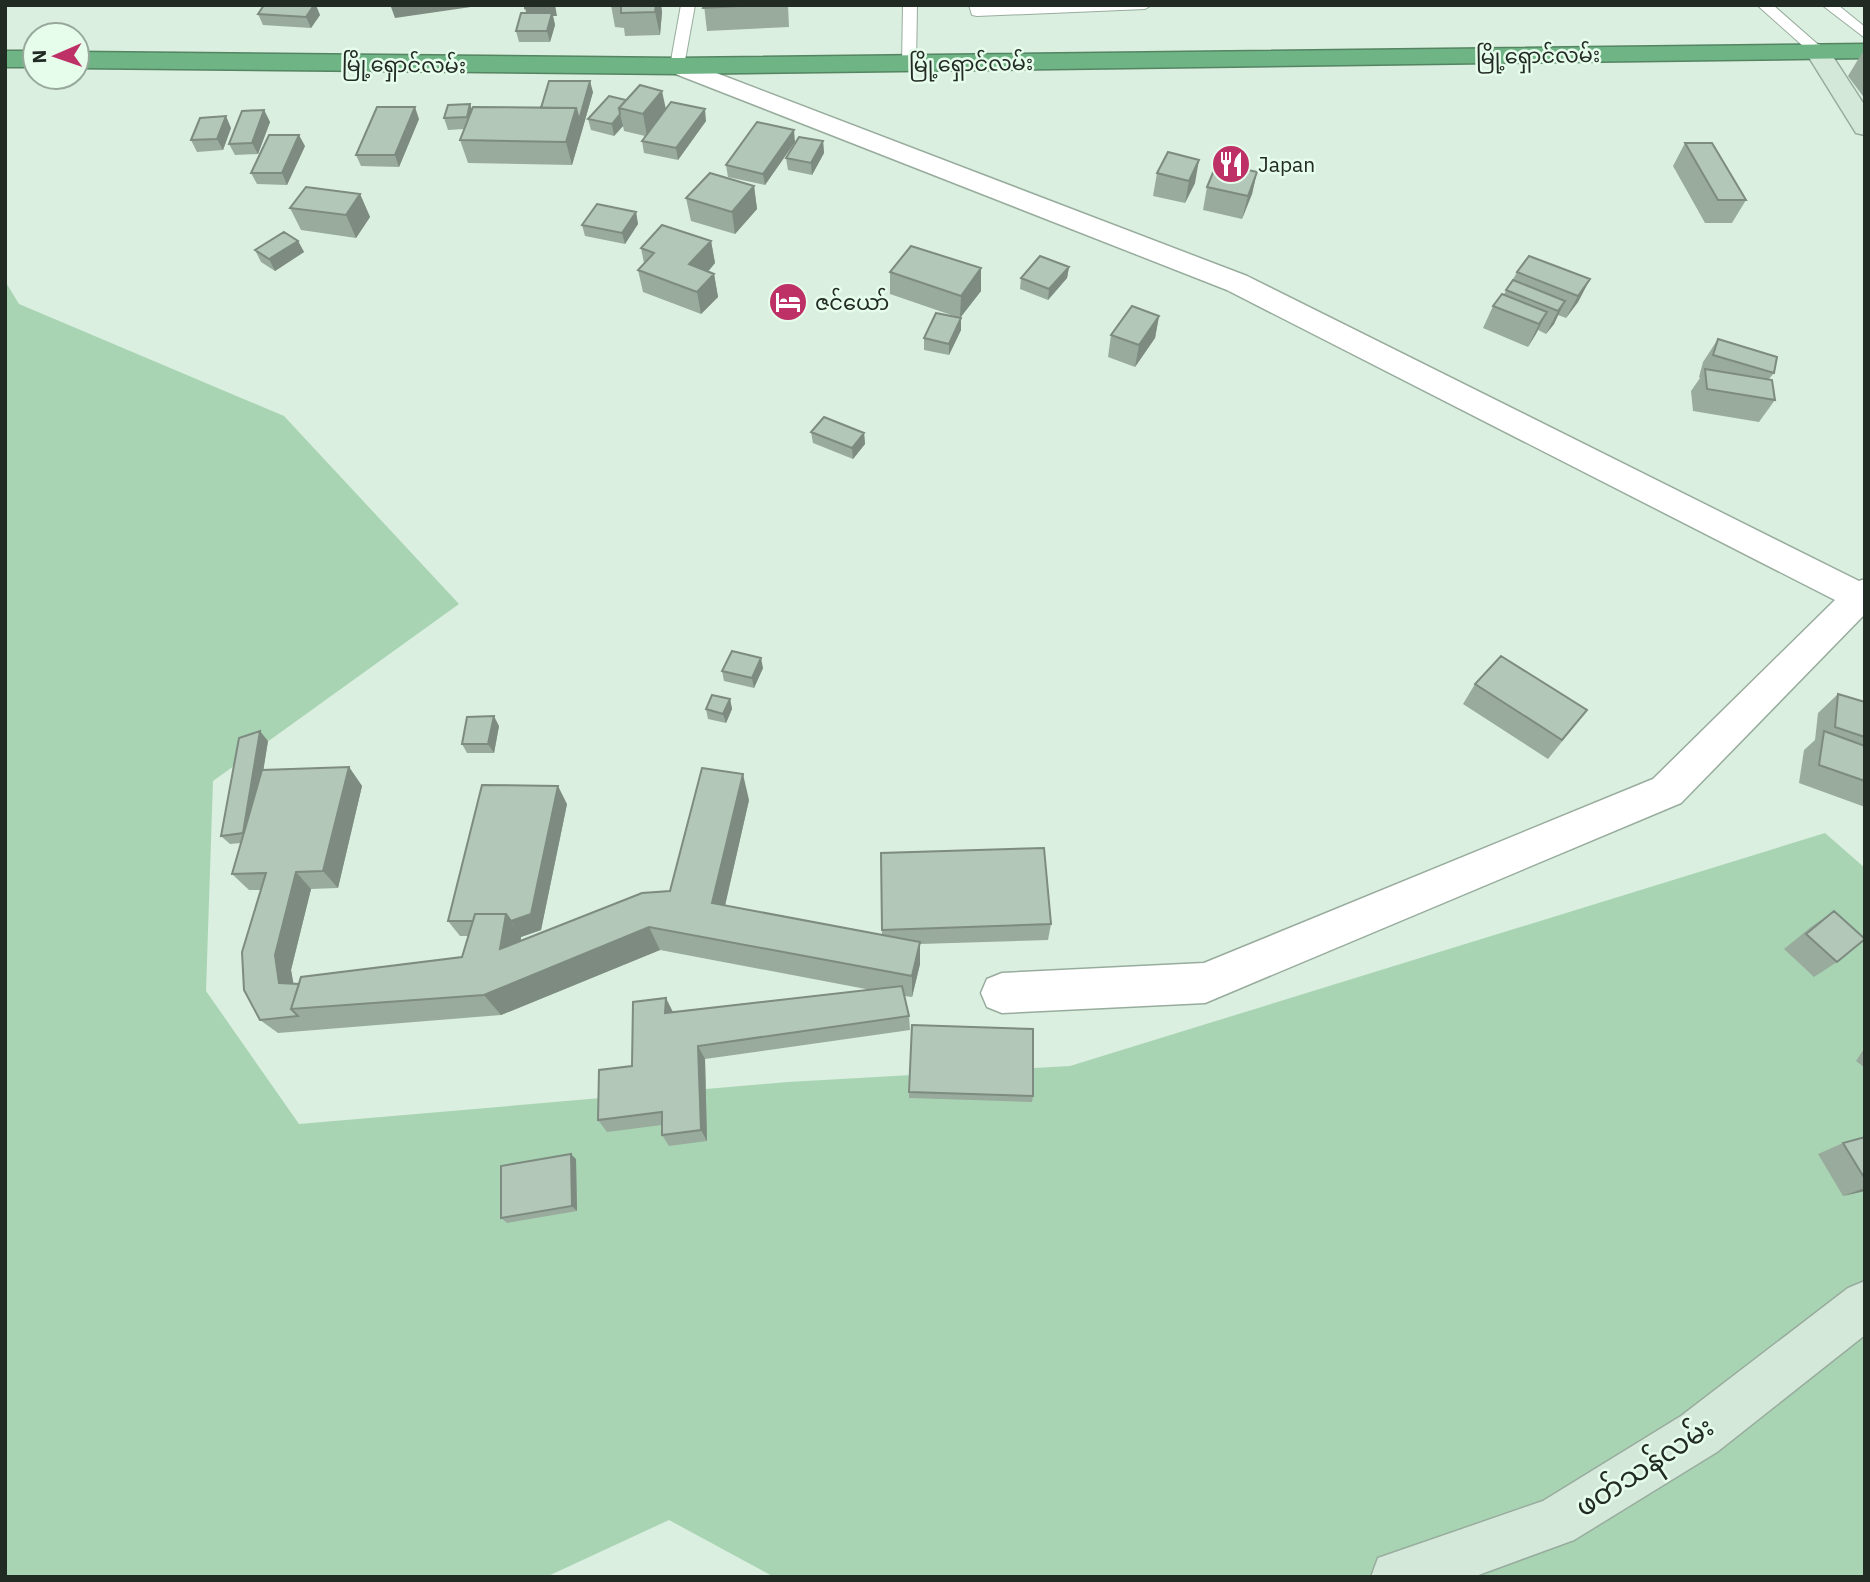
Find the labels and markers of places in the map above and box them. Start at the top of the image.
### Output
restaurant icon: Japan [1210,143,1252,185]
place label: Japan [1258,150,1315,178]
hotel icon: ဇင်ယော် [767,281,809,323]
place label: ဇင်ယော် [815,287,889,316]

